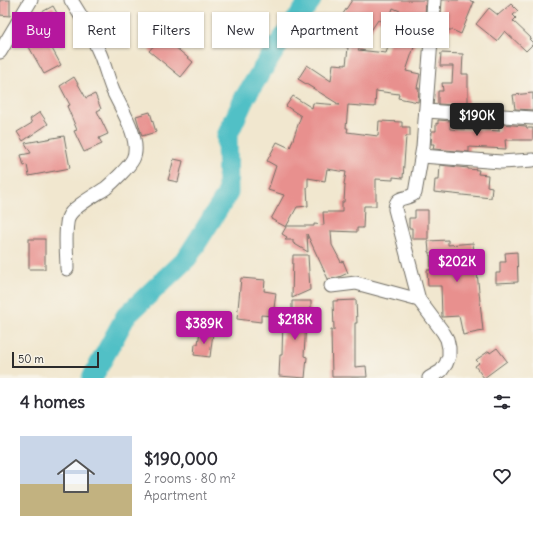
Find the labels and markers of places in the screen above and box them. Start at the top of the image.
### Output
pin: $190K [449,103,505,137]
pin: $202K [429,249,485,283]
pin: $218K [267,307,323,341]
pin: $389K [176,311,232,345]

